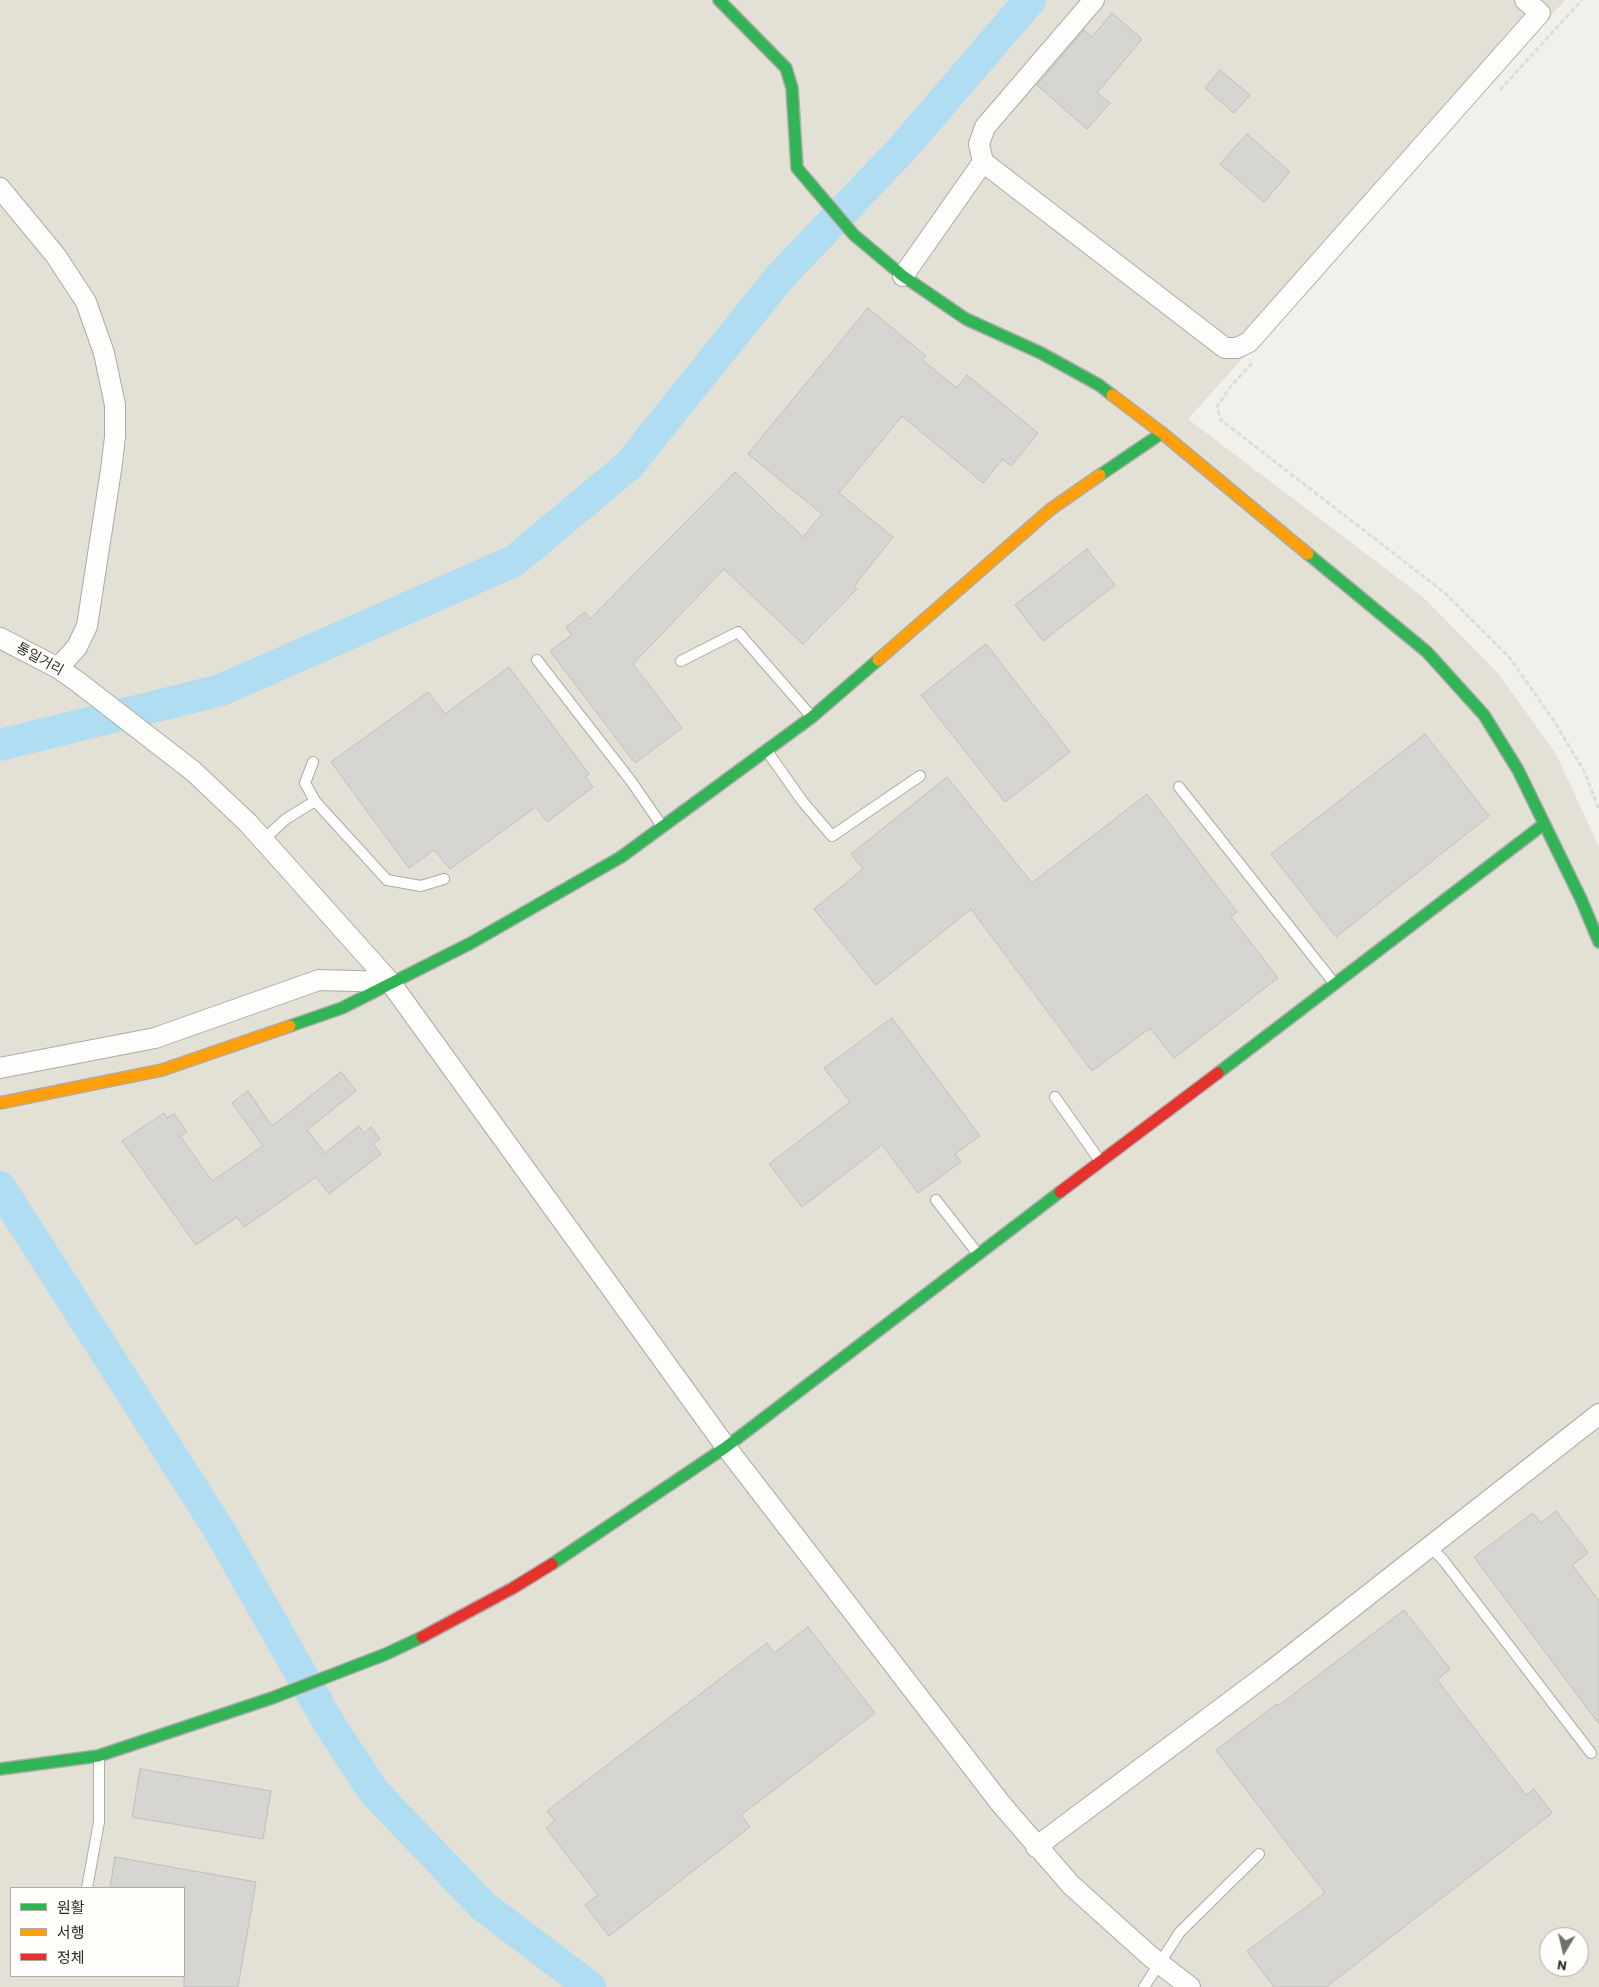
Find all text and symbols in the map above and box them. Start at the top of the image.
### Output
street label: 통일거리 [13,639,67,679]
legend [10,1887,185,1977]
text: 원활 [57,1898,85,1916]
text: 서행 [57,1923,85,1941]
north arrow [1539,1927,1589,1977]
text: 정체 [57,1948,85,1966]
text: N [1556,1957,1568,1975]

